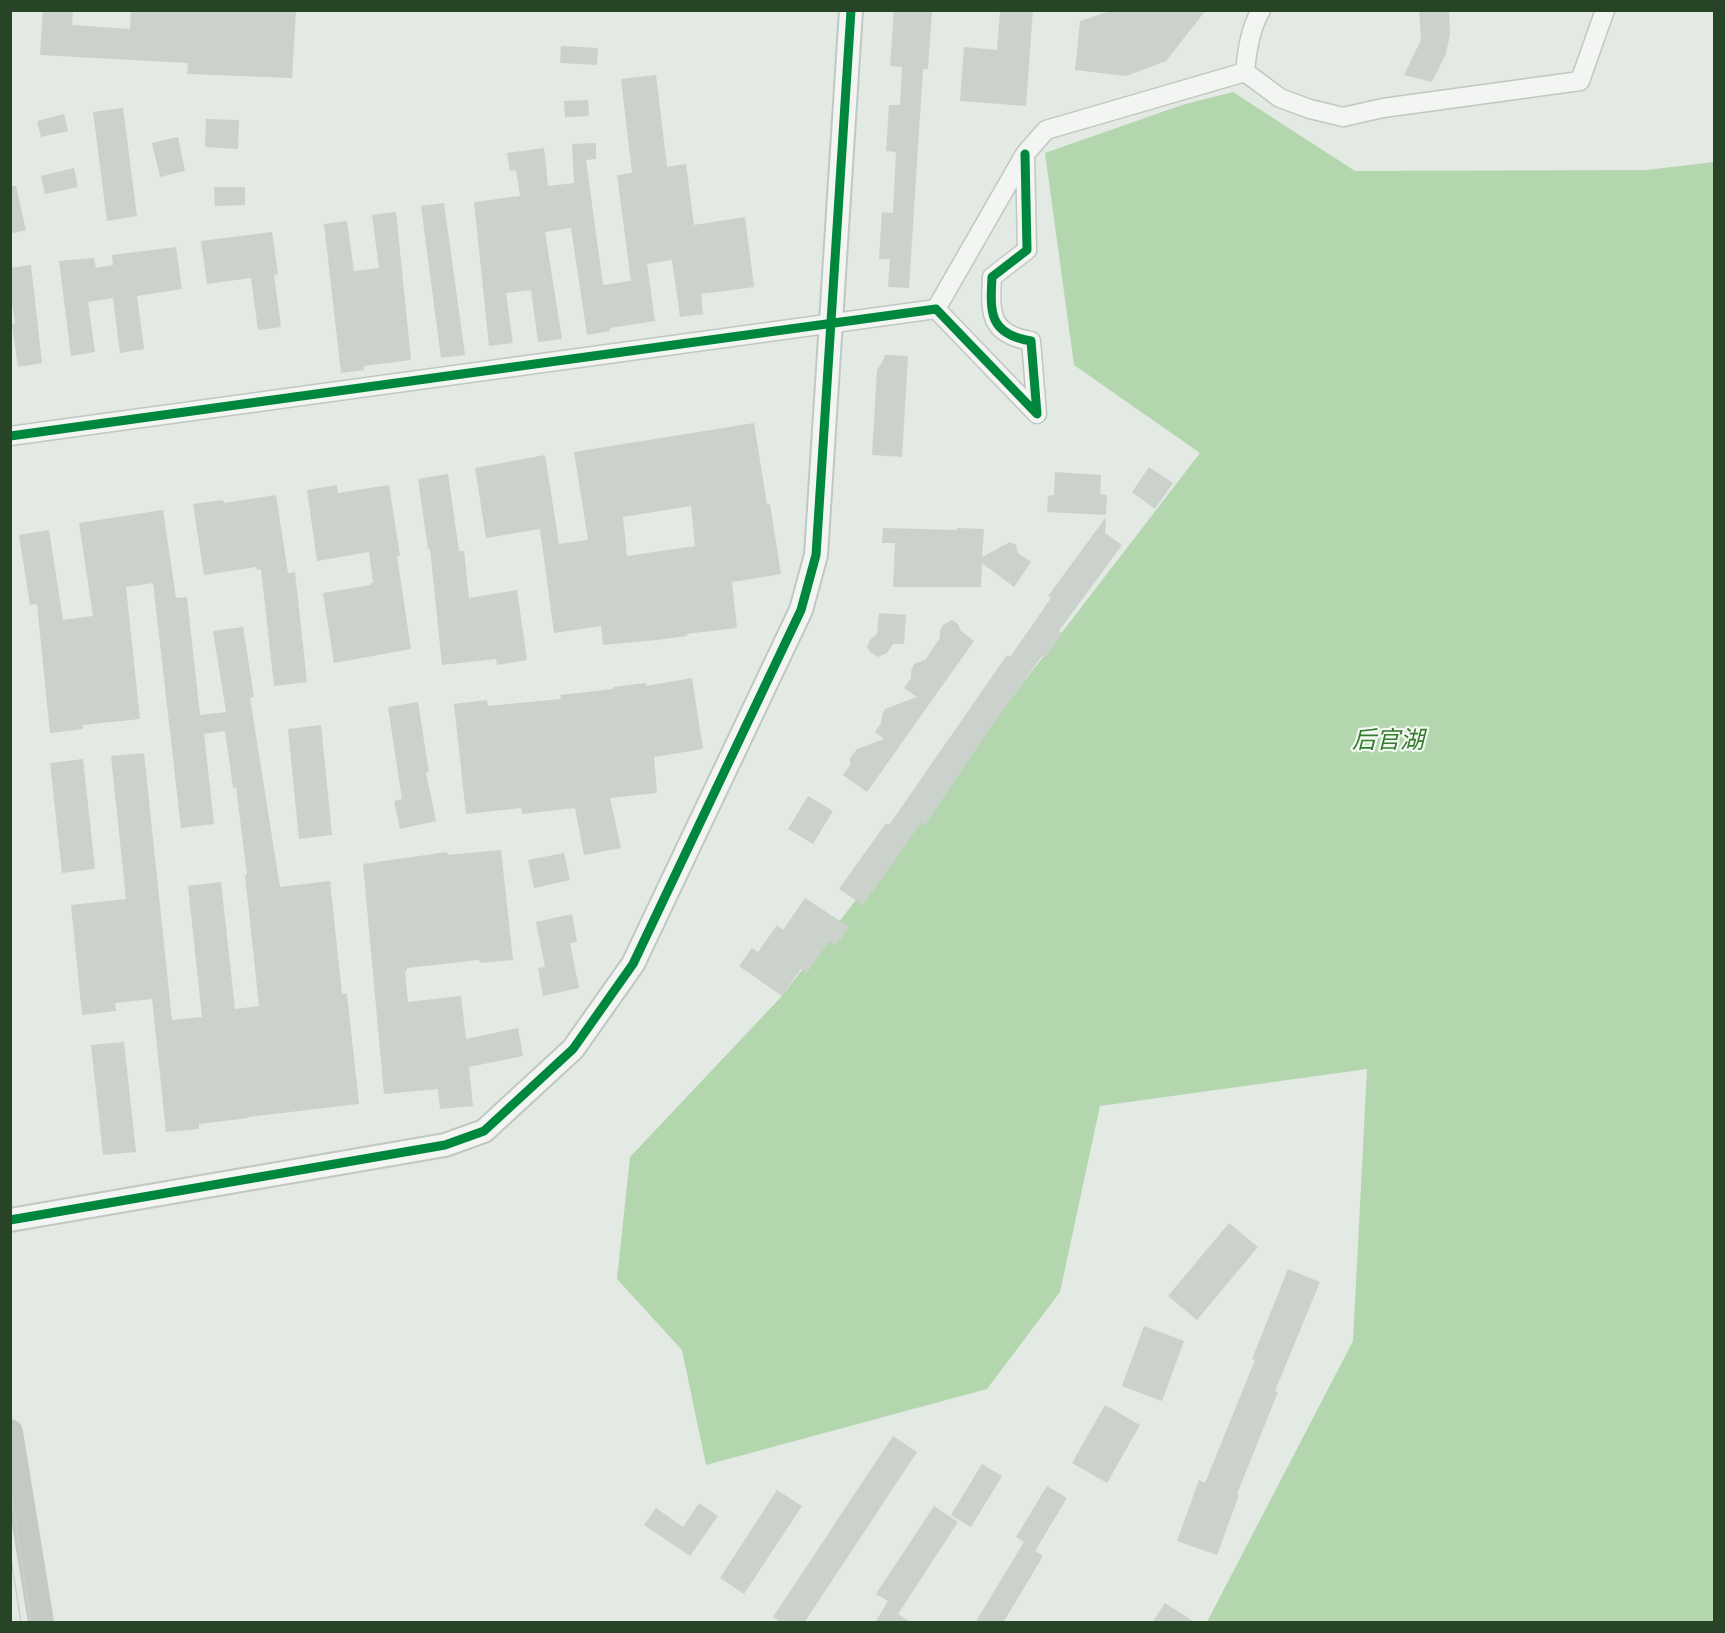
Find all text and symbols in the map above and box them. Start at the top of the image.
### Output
water label: 后官湖 [1352,728,1424,756]

